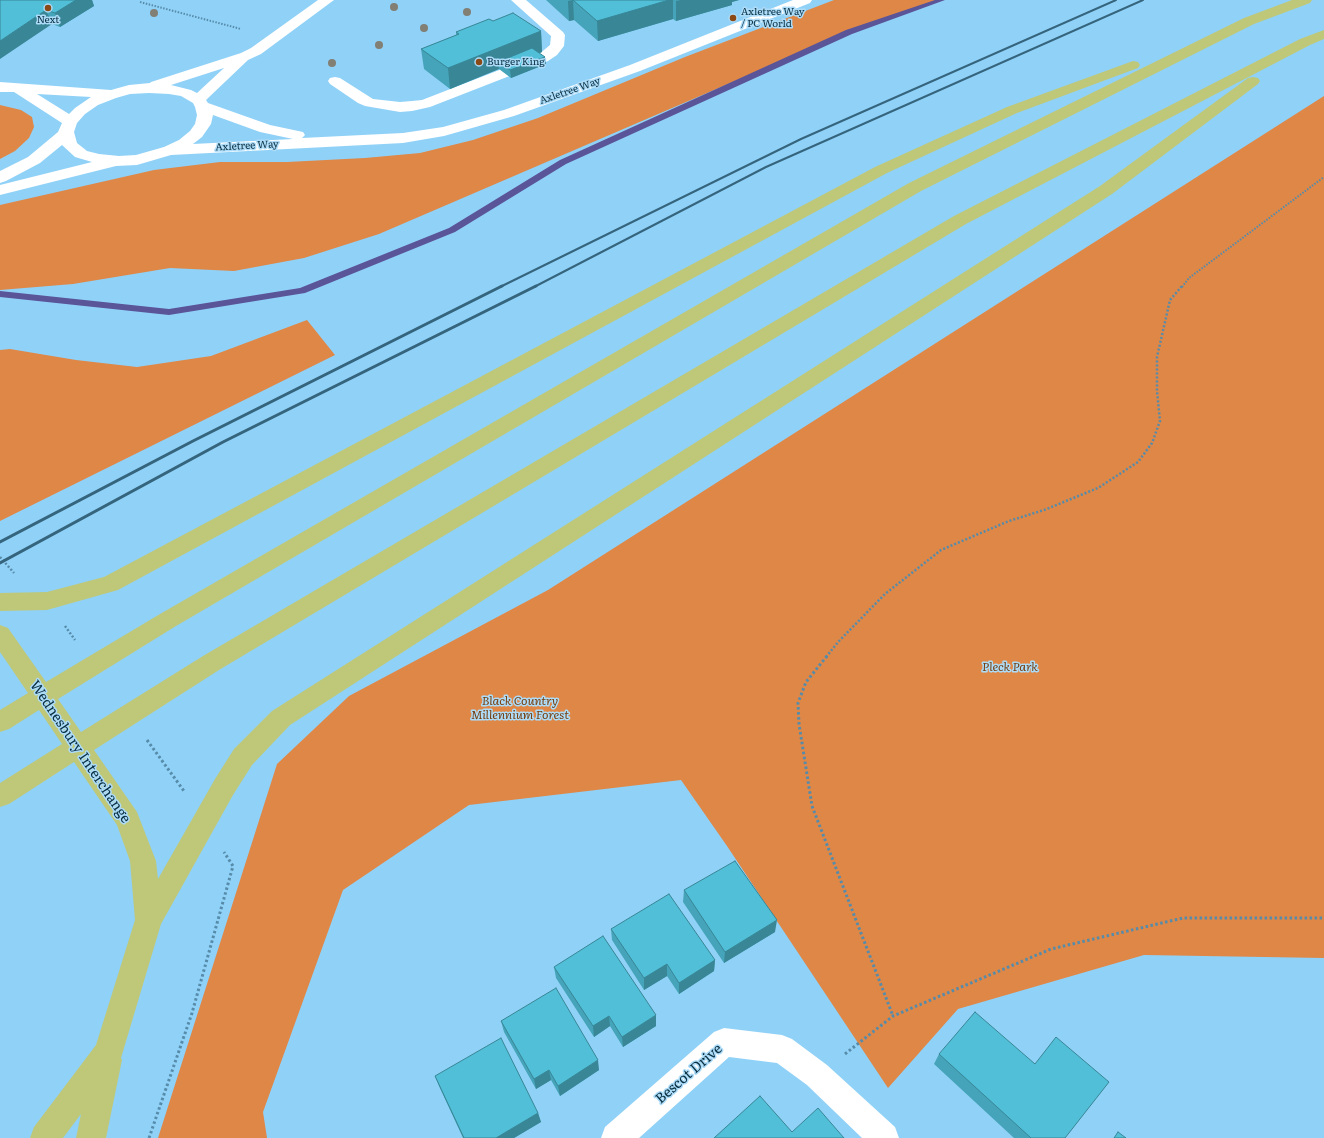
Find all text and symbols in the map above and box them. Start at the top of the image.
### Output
marker: Next [43,3,53,13]
place label: Axletree Way / PC World [741,6,805,30]
marker: Axletree Way / PC World [728,13,738,23]
place label: Next [37,14,59,26]
place label: Burger King [487,56,545,68]
marker: Burger King [474,57,484,67]
street label: Axletree Way [538,75,602,107]
street label: Axletree Way [215,138,279,154]
park label: Pleck Park [982,660,1038,674]
street label: Wednesbury Interchange [26,678,134,826]
park label: Black Country Millennium Forest [471,694,569,722]
street label: Bescot Drive [652,1041,726,1107]

